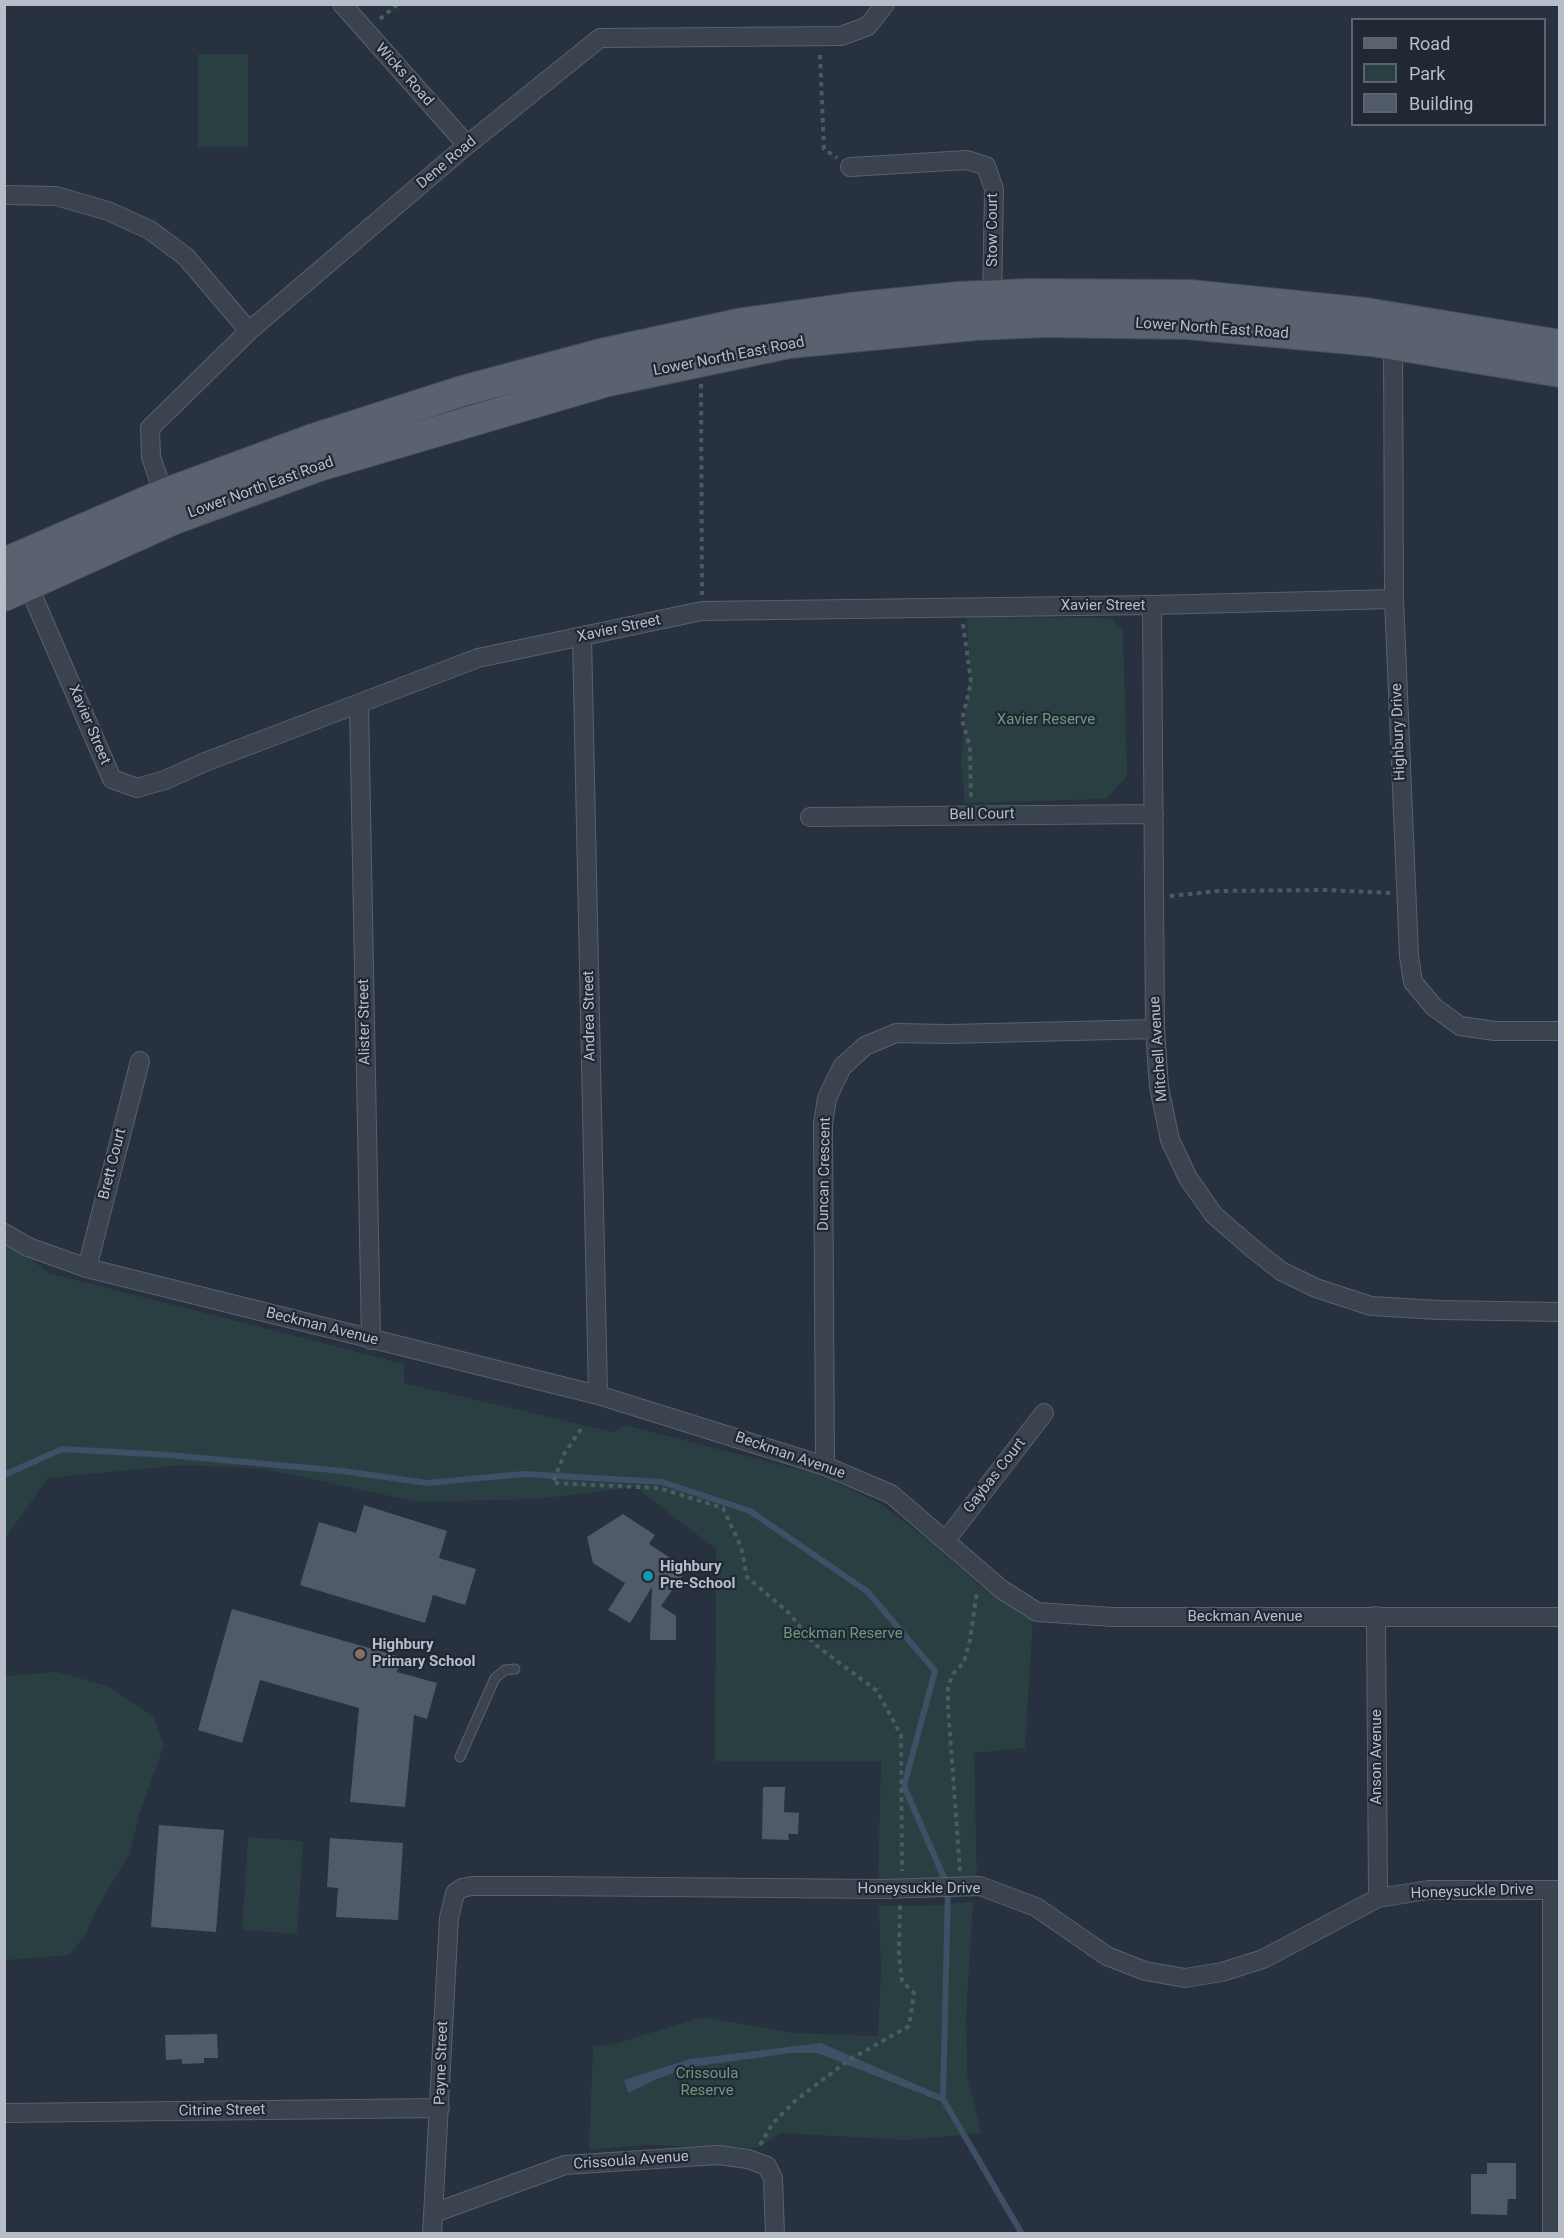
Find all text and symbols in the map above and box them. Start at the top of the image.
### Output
legend [1351,18,1546,126]
text: Road [1409,33,1450,54]
street label: Wicks Road [371,40,437,110]
text: Park [1409,63,1445,84]
text: Building [1409,93,1473,114]
street label: Dene Road [414,133,480,193]
street label: Stow Court [984,193,1002,267]
street label: Lower North East Road [1135,315,1289,343]
street label: Lower North East Road [652,333,806,381]
street label: Lower North East Road [186,453,336,523]
street label: Xavier Street [1061,597,1145,615]
street label: Xavier Street [576,611,662,647]
street label: Xavier Street [64,683,114,767]
street label: Highbury Drive [1388,683,1410,781]
park label: Xavier Reserve [997,711,1095,729]
street label: Bell Court [949,805,1015,825]
street label: Andrea Street [580,970,600,1062]
street label: Alister Street [355,979,375,1065]
street label: Mitchell Avenue [1146,996,1172,1102]
street label: Duncan Crescent [815,1117,835,1231]
street label: Brett Court [95,1127,131,1201]
street label: Beckman Avenue [264,1304,380,1350]
street label: Beckman Avenue [733,1429,847,1483]
street label: Gaybas Court [960,1435,1030,1517]
place label: Highbury Pre-School [660,1558,735,1593]
marker: Highbury Pre-School [641,1569,655,1583]
street label: Beckman Avenue [1187,1608,1303,1626]
park label: Beckman Reserve [783,1625,903,1643]
place label: Highbury Primary School [372,1636,475,1671]
marker: Highbury Primary School [353,1647,367,1661]
street label: Anson Avenue [1368,1709,1386,1805]
street label: Honeysuckle Drive [858,1880,980,1898]
street label: Honeysuckle Drive [1410,1881,1534,1903]
street label: Payne Street [432,2021,452,2105]
park label: Crissoula Reserve [676,2065,738,2100]
street label: Citrine Street [179,2101,265,2121]
street label: Crissoula Avenue [573,2148,689,2174]

